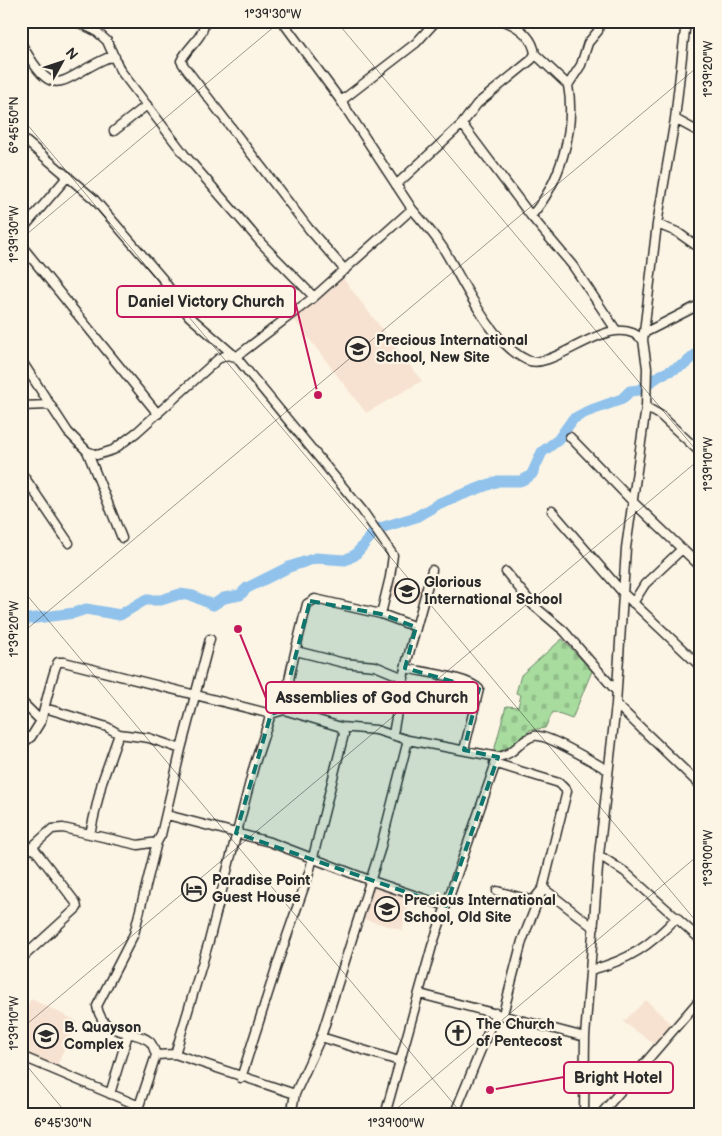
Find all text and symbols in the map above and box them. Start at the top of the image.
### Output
text: 1°39'30"W [244,7,302,22]
north arrow [38,38,88,88]
text: 1°39'20"W [701,41,716,97]
text: N [62,44,81,63]
text: 6°45'50"N [7,97,22,153]
text: 1°39'30"W [7,205,22,263]
callout: Daniel Victory Church [117,286,295,317]
text: Daniel Victory Church [128,293,284,312]
place label: Precious International School, New Site [376,331,528,367]
school or university icon: Precious International School, New Site [345,336,371,362]
text: 1°39'10"W [701,437,716,491]
place label: Glorious International School [424,573,562,609]
school or university icon: Glorious International School [394,578,420,604]
text: 1°39'20"W [7,601,22,657]
callout: Assemblies of God Church [266,682,478,713]
text: Assemblies of God Church [275,689,468,708]
text: 1°39'00"W [701,830,716,886]
place label: Paradise Point Guest House [212,871,310,907]
hotel icon: Paradise Point Guest House [181,876,207,902]
place label: Precious International School, Old Site [404,891,556,927]
school or university icon: Precious International School, Old Site [374,896,400,922]
text: 1°39'10"W [7,996,22,1050]
place label: The Church of Pentecost [476,1015,562,1051]
place label: B. Quayson Complex [64,1018,141,1054]
church icon: The Church of Pentecost [445,1020,471,1046]
school or university icon: B. Quayson Complex [33,1023,59,1049]
callout: Bright Hotel [564,1062,673,1093]
text: Bright Hotel [574,1069,662,1088]
text: 6°45'30"N [34,1116,92,1131]
text: 1°39'00"W [368,1116,424,1131]

